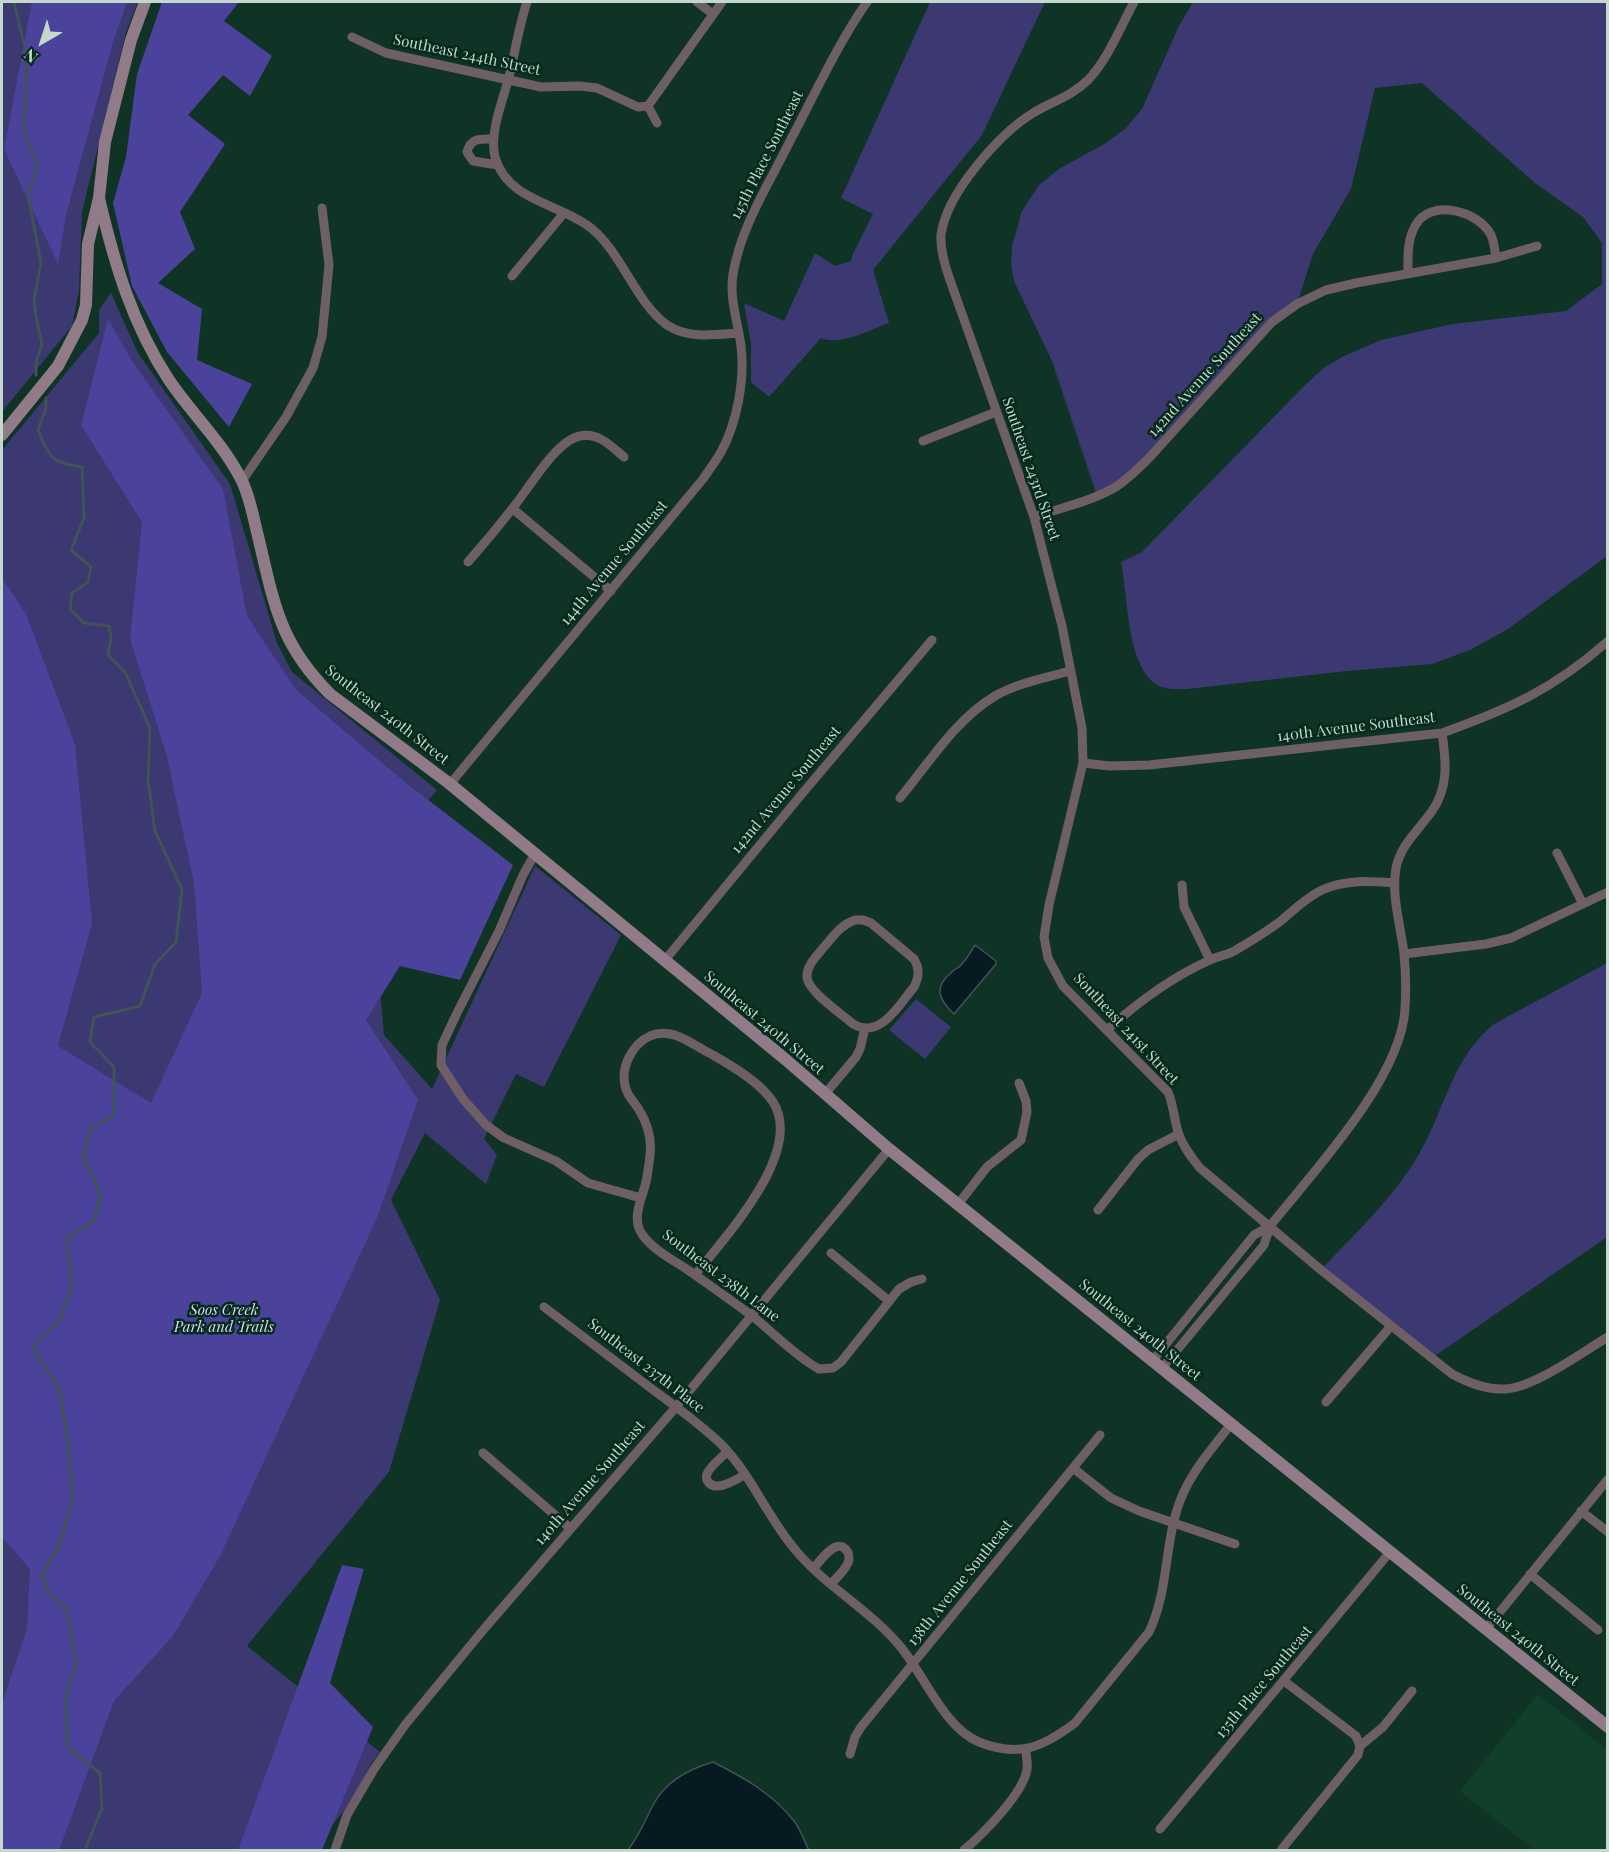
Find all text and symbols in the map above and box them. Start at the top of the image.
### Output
north arrow [12,12,72,72]
street label: Southeast 244th Street [392,31,542,79]
text: N [19,45,41,68]
street label: 145th Place Southeast [727,88,807,222]
street label: 142nd Avenue Southeast [1144,309,1266,441]
street label: Southeast 243rd Street [998,395,1064,543]
street label: 144th Avenue Southeast [556,497,672,629]
street label: Southeast 240th Street [322,661,452,769]
street label: 140th Avenue Southeast [1276,708,1436,746]
street label: 142nd Avenue Southeast [727,723,845,857]
street label: Southeast 240th Street [700,967,828,1079]
street label: Southeast 241st Street [1070,969,1182,1089]
street label: Southeast 238th Lane [659,1226,783,1326]
street label: Southeast 240th Street [1075,1275,1205,1385]
park label: Soos Creek Park and Trails [174,1301,274,1336]
street label: Southeast 237th Place [584,1315,708,1417]
street label: 140th Avenue Southeast [531,1417,649,1549]
street label: 138th Avenue Southeast [904,1516,1016,1650]
street label: Southeast 240th Street [1453,1580,1583,1690]
street label: 135th Place Southeast [1212,1622,1316,1742]

